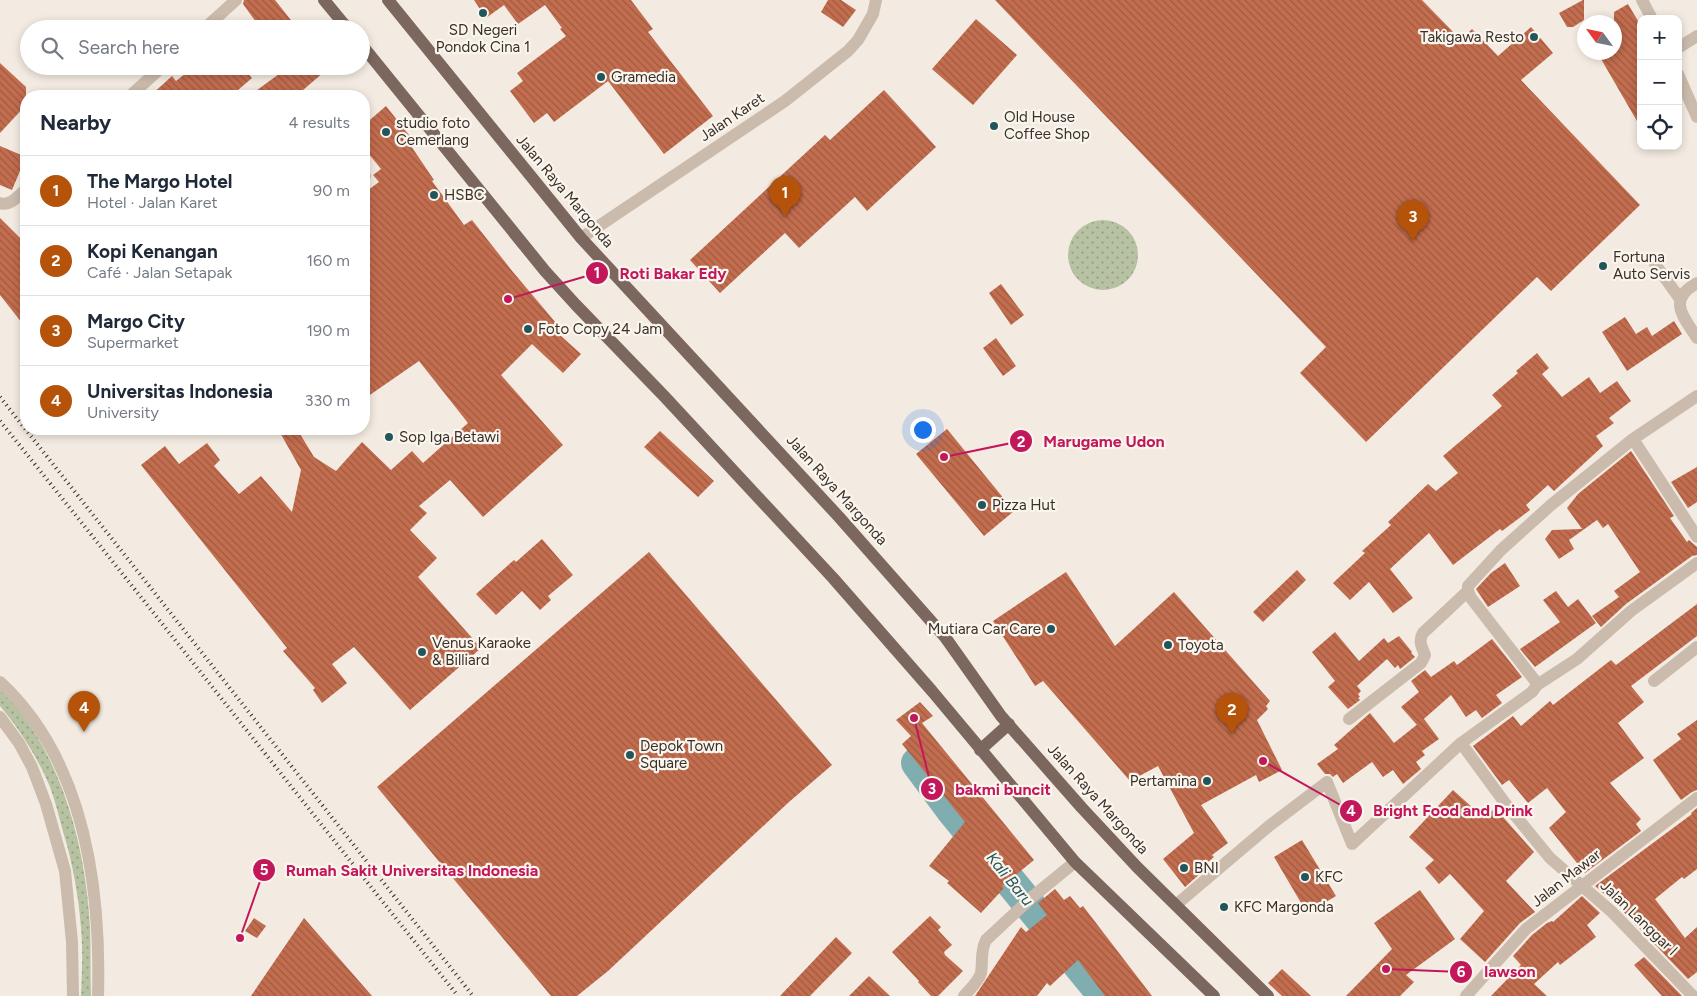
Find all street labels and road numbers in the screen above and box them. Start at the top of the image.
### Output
street label: Jalan Karet [696,89,768,145]
street label: Jalan Raya Margonda [512,131,618,251]
street label: Jalan Raya Margonda [783,431,891,549]
street label: Jalan Raya Margonda [1044,740,1152,858]
street label: Jalan Mawar [1528,845,1604,911]
street label: Jalan Langgar I [1597,877,1681,959]

